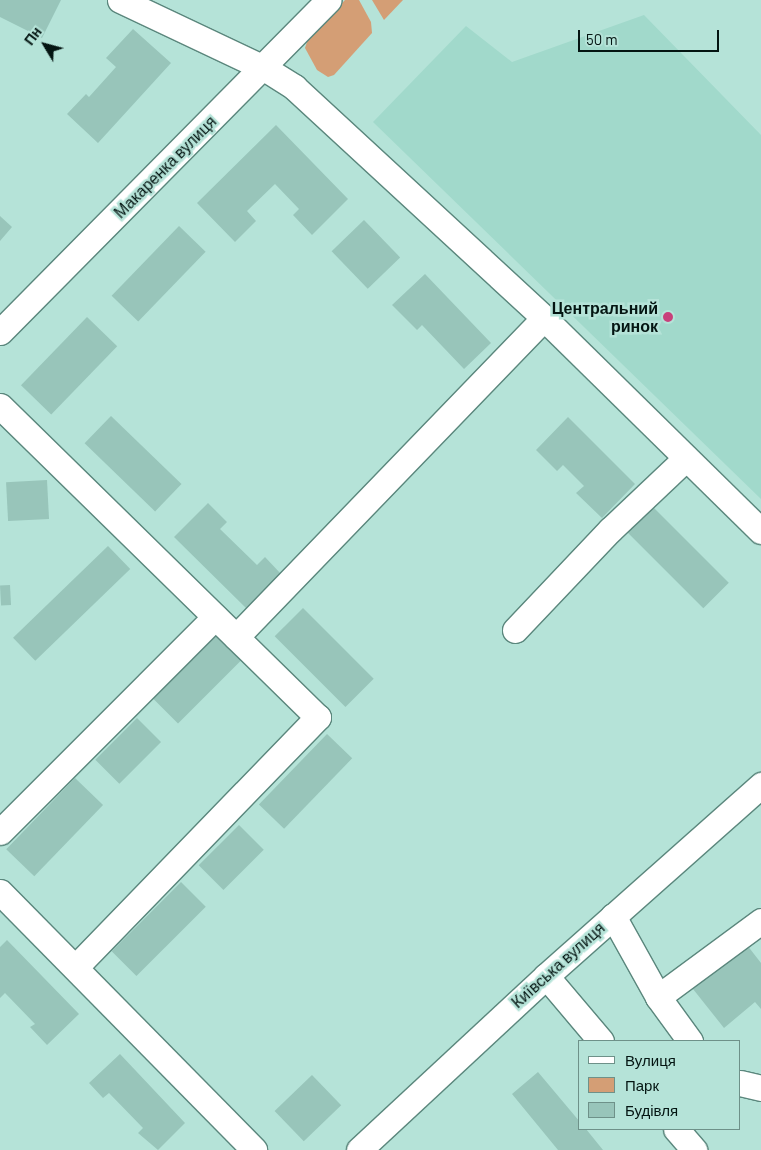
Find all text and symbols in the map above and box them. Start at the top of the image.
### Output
north arrow [20,20,70,70]
scale bar [581,20,722,52]
text: Пн [20,23,45,48]
text: 50 m [586,30,618,48]
street label: Макаренка вулиця [110,112,220,222]
place label: Центральний ринок [552,298,658,336]
marker: Центральний ринок [662,311,674,323]
street label: Київська вулиця [507,918,609,1012]
legend [578,1040,741,1130]
text: Вулиця [625,1051,676,1069]
text: Парк [625,1076,659,1094]
text: Будівля [625,1101,678,1119]

